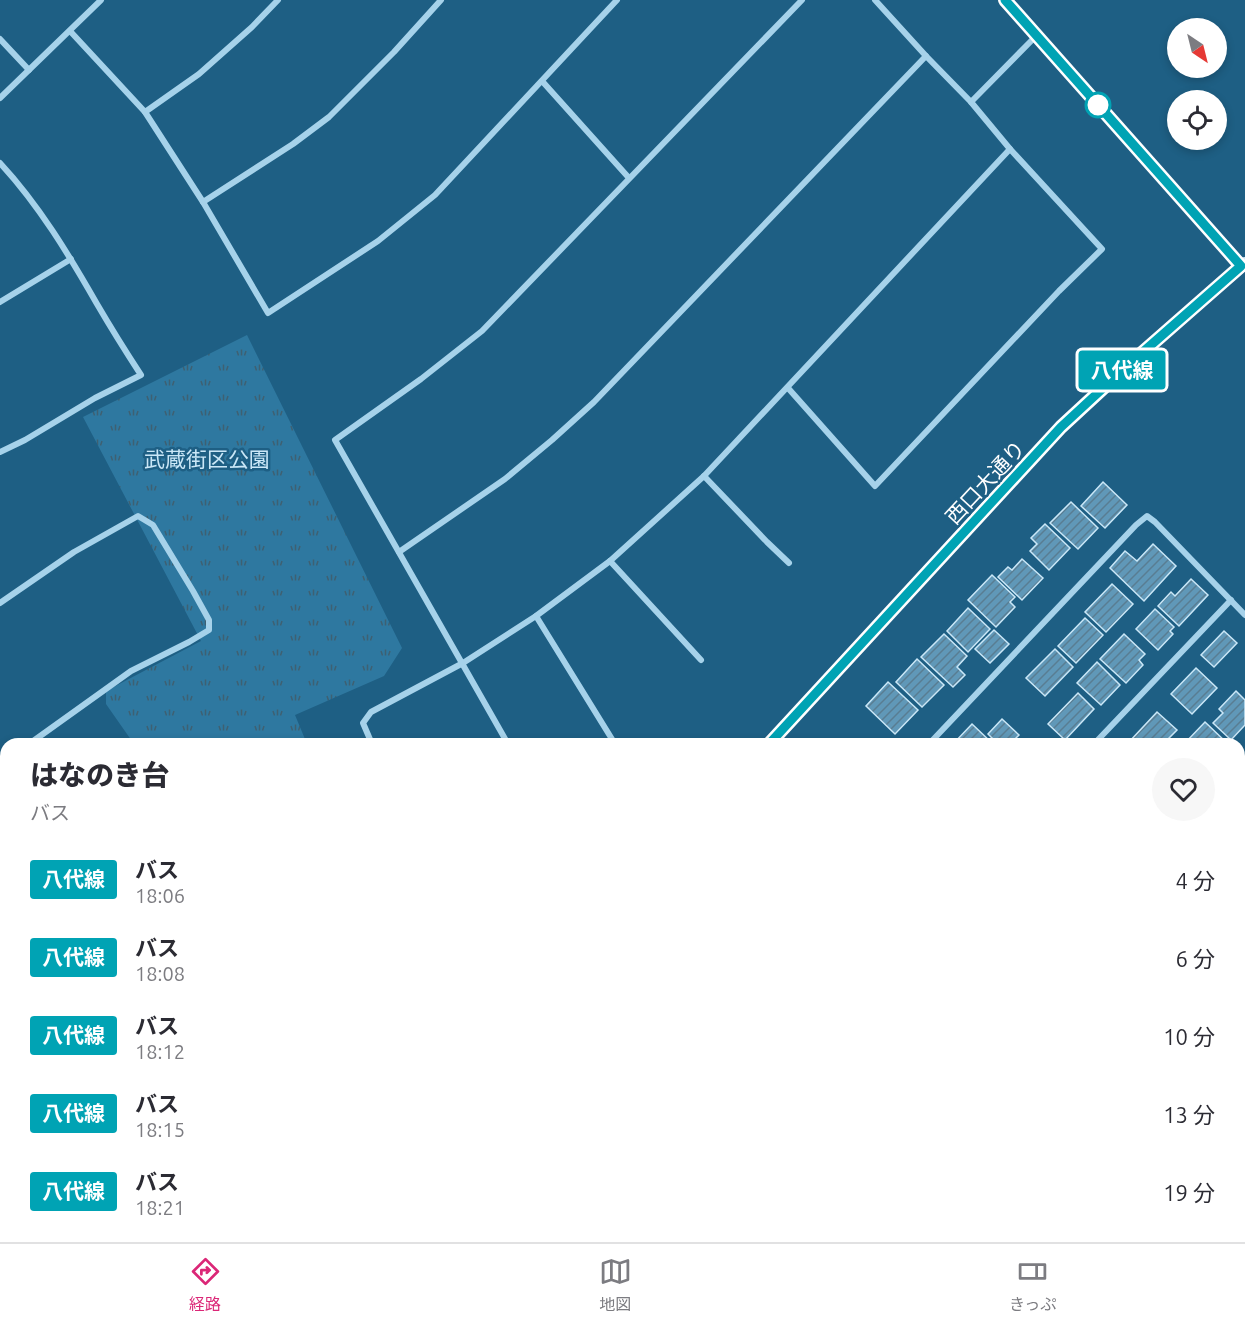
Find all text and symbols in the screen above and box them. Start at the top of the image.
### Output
north arrow [1167,18,1227,78]
map controls [1167,18,1227,150]
button: locate [1167,90,1227,150]
unlabelled marker [1085,92,1111,118]
line badge: 八代線 [1088,350,1156,389]
text: 八代線 [1091,358,1154,382]
street label: 西口大通り [940,435,1030,529]
park label: 武蔵街区公園 [144,447,270,471]
button: heart [1152,758,1215,821]
text: はなのき台 [30,759,169,790]
text: バス [30,801,70,824]
text: バス [135,857,179,882]
text: 八代線 [42,867,105,891]
text: 4 分 [1176,868,1215,893]
text: 18:06 [135,884,185,907]
text: バス [135,935,179,960]
text: 八代線 [42,945,105,969]
text: 6 分 [1176,946,1215,971]
text: 18:08 [135,962,185,985]
text: バス [135,1013,179,1038]
text: 八代線 [42,1023,105,1047]
text: 10 分 [1163,1024,1215,1049]
text: 18:12 [135,1040,185,1063]
text: バス [135,1091,179,1116]
text: 八代線 [42,1101,105,1125]
text: 13 分 [1163,1102,1215,1127]
text: 18:15 [135,1118,185,1141]
text: バス [135,1169,179,1194]
text: 八代線 [42,1179,105,1203]
text: 19 分 [1163,1180,1215,1205]
text: 18:21 [135,1196,185,1219]
tab: 経路 [189,1255,222,1315]
tab: 地図 [599,1255,632,1315]
tab: きっぷ [1009,1255,1056,1315]

